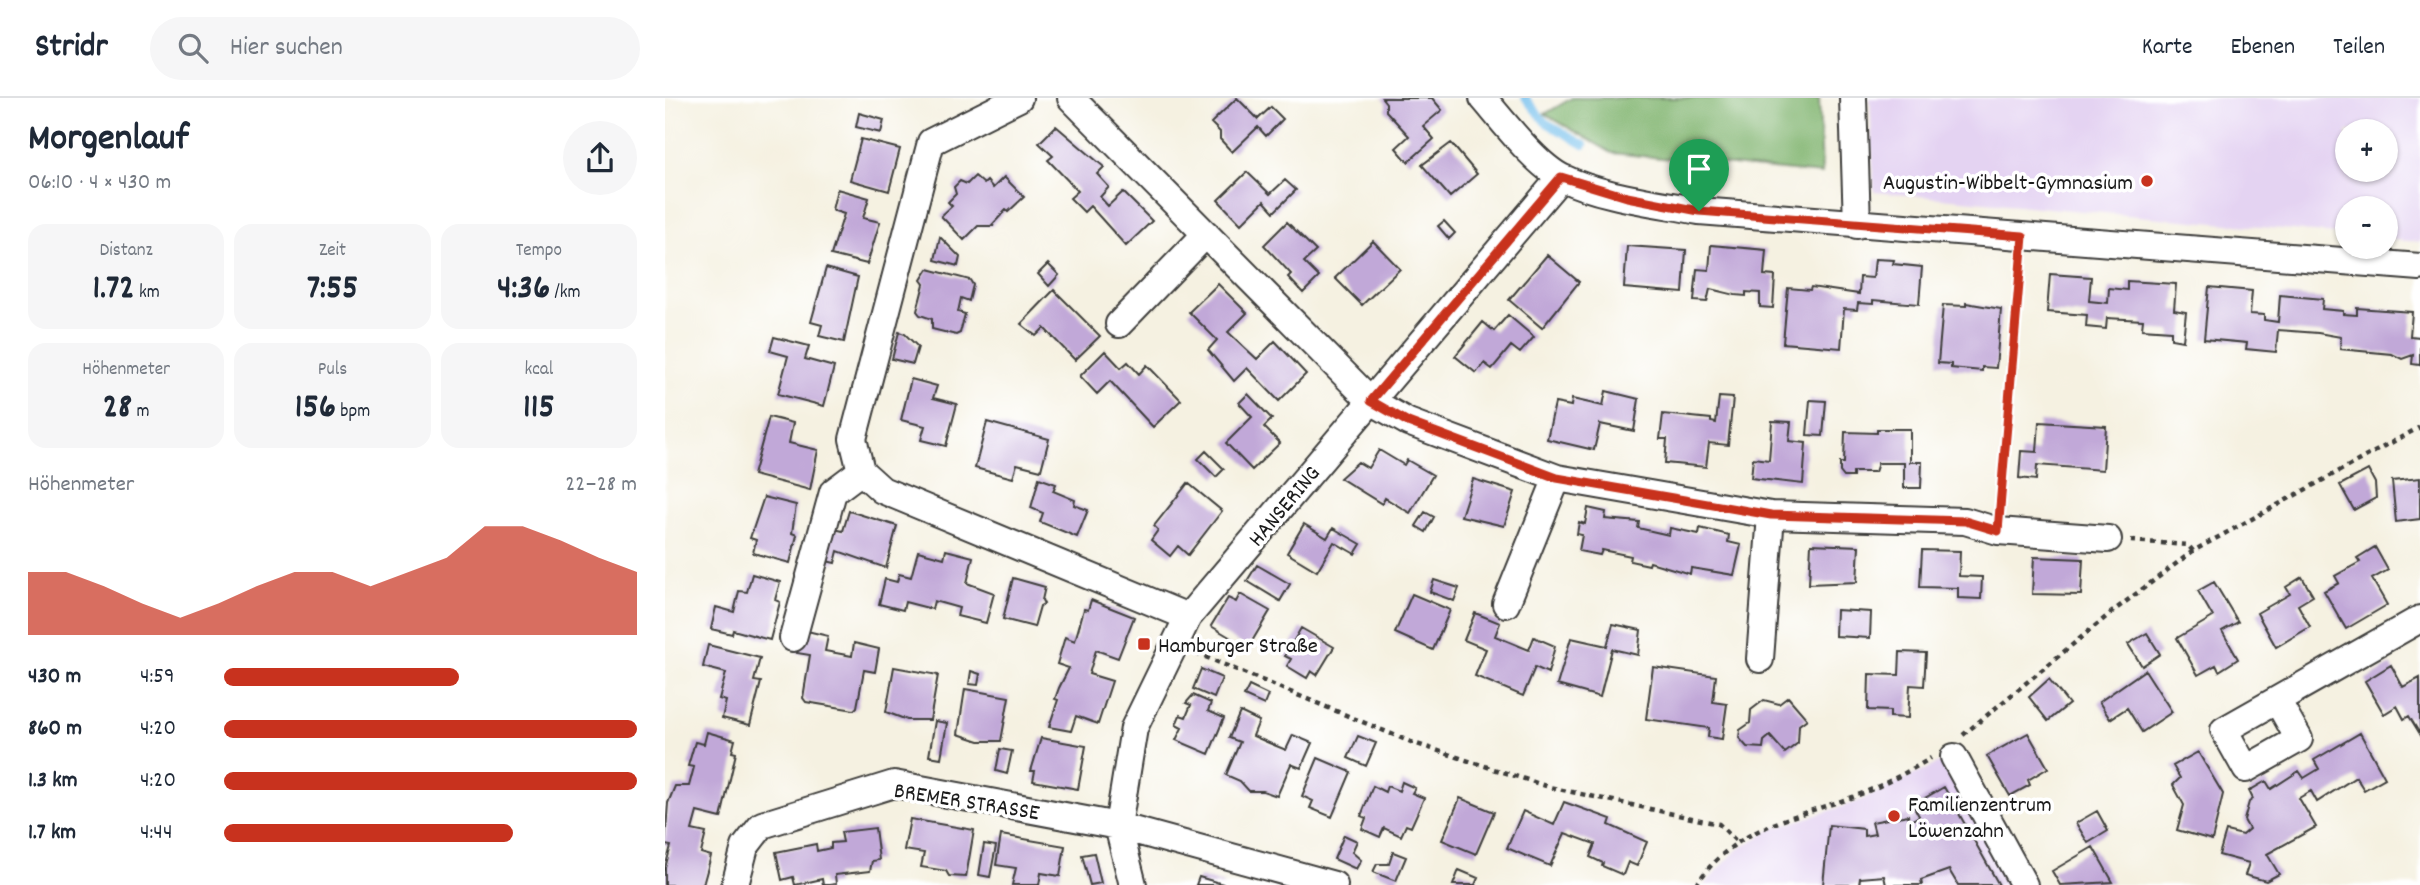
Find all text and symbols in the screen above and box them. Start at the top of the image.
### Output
search box [150,17,640,80]
text: Stridr [35,25,108,72]
icon: search [174,29,212,67]
text: Hier suchen [230,30,343,67]
text: Karte [2142,31,2192,65]
text: Ebenen [2230,31,2295,65]
text: Teilen [2333,31,2385,65]
text: Morgenlauf [28,113,189,168]
map controls [2335,119,2398,259]
button: + [2335,119,2398,182]
button: share [563,121,637,195]
pin [1669,139,1729,211]
icon: arrive [1680,150,1718,188]
text: 06:10 · 4 × 430 m [28,167,171,200]
place label: Augustin-Wibbelt-Gymnasium [1883,168,2133,201]
marker: Augustin-Wibbelt-Gymnasium [2139,173,2155,189]
button: − [2335,196,2398,259]
text: Distanz [100,238,153,265]
text: Zeit [319,238,346,265]
text: Tempo [516,238,562,265]
text: 1.72 [92,265,135,315]
text: 7:55 [307,265,358,315]
text: 4:36 [497,265,550,315]
text: km [135,280,160,307]
text: /km [550,280,581,307]
text: Höhenmeter [82,357,170,384]
text: Puls [318,357,347,384]
text: kcal [524,357,553,384]
text: 28 [103,384,132,434]
text: 156 [295,384,336,434]
text: 115 [523,384,555,434]
text: m [132,399,150,426]
text: bpm [336,399,370,426]
street label: HANSERING [1242,459,1330,555]
text: Höhenmeter [28,469,134,502]
text: 22–28 m [565,469,637,502]
place label: Hamburger Straße [1158,631,1318,664]
marker: Hamburger Straße [1136,636,1152,652]
text: 430 m [28,661,81,694]
text: 4:59 [140,661,175,694]
text: 860 m [28,713,82,746]
text: 4:20 [140,713,176,746]
text: 1.3 km [28,765,78,798]
text: 4:20 [140,765,176,798]
street label: BREMER STRASSE [891,776,1042,831]
place label: Familienzentrum Löwenzahn [1908,790,2052,849]
marker: Familienzentrum Löwenzahn [1886,808,1902,824]
text: 1.7 km [28,817,76,850]
text: 4:44 [140,817,172,850]

